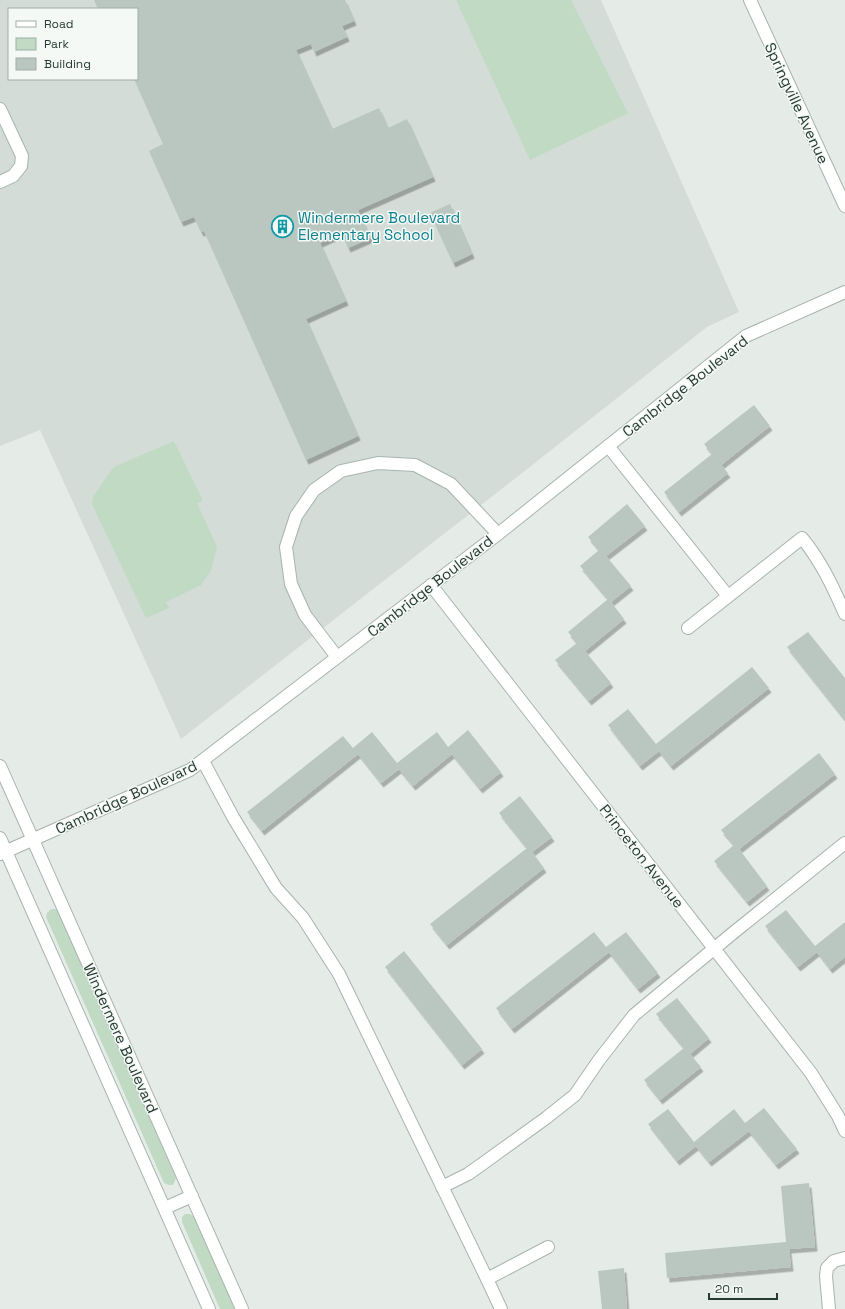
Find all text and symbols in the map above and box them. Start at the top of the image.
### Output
legend [8,8,138,80]
text: Road [44,16,73,32]
text: Park [44,36,69,52]
street label: Springville Avenue [761,39,833,167]
text: Building [44,56,91,72]
place label: Windermere Boulevard Elementary School [298,208,460,244]
building icon: Windermere Boulevard Elementary School [269,213,295,239]
street label: Cambridge Boulevard [618,331,752,441]
street label: Cambridge Boulevard [363,531,497,641]
street label: Cambridge Boulevard [52,756,200,838]
street label: Princeton Avenue [595,800,689,912]
street label: Windermere Boulevard [79,960,163,1116]
scale bar [709,1275,777,1301]
text: 20 m [715,1281,743,1297]

